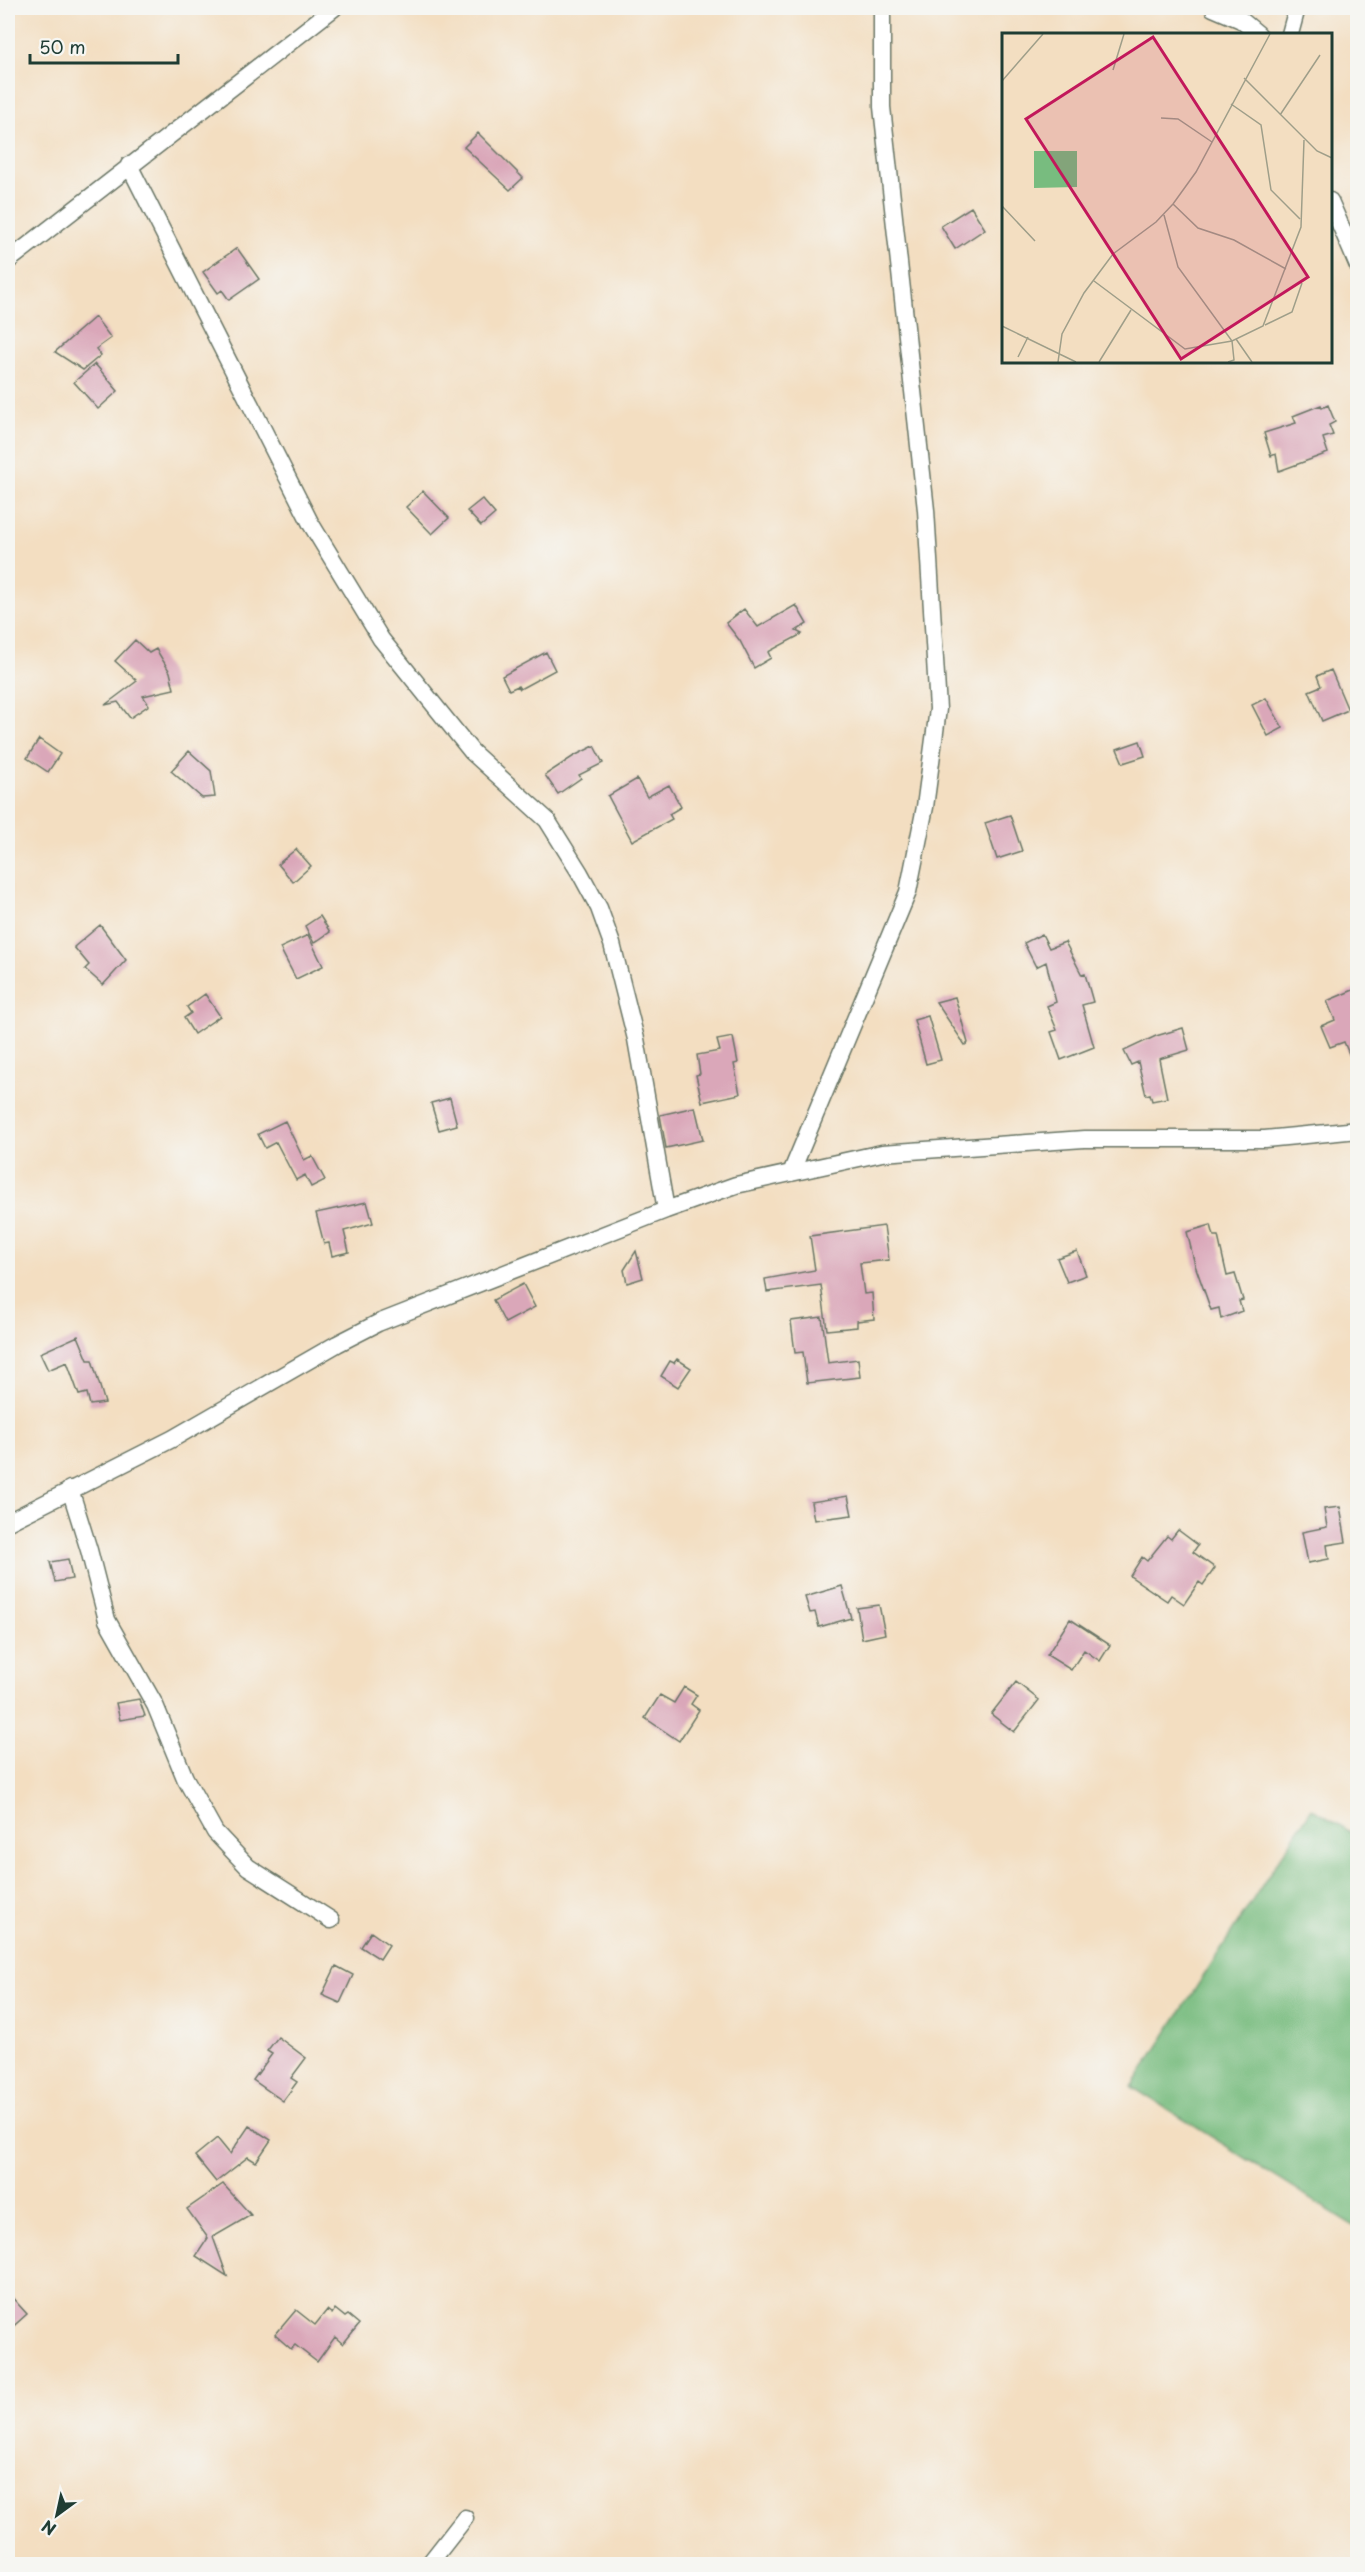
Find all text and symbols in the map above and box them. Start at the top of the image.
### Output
scale bar [30,27,178,65]
text: 50 m [39,33,86,60]
inset map [1002,33,1332,363]
north arrow [27,2485,87,2545]
text: N [36,2515,60,2542]

